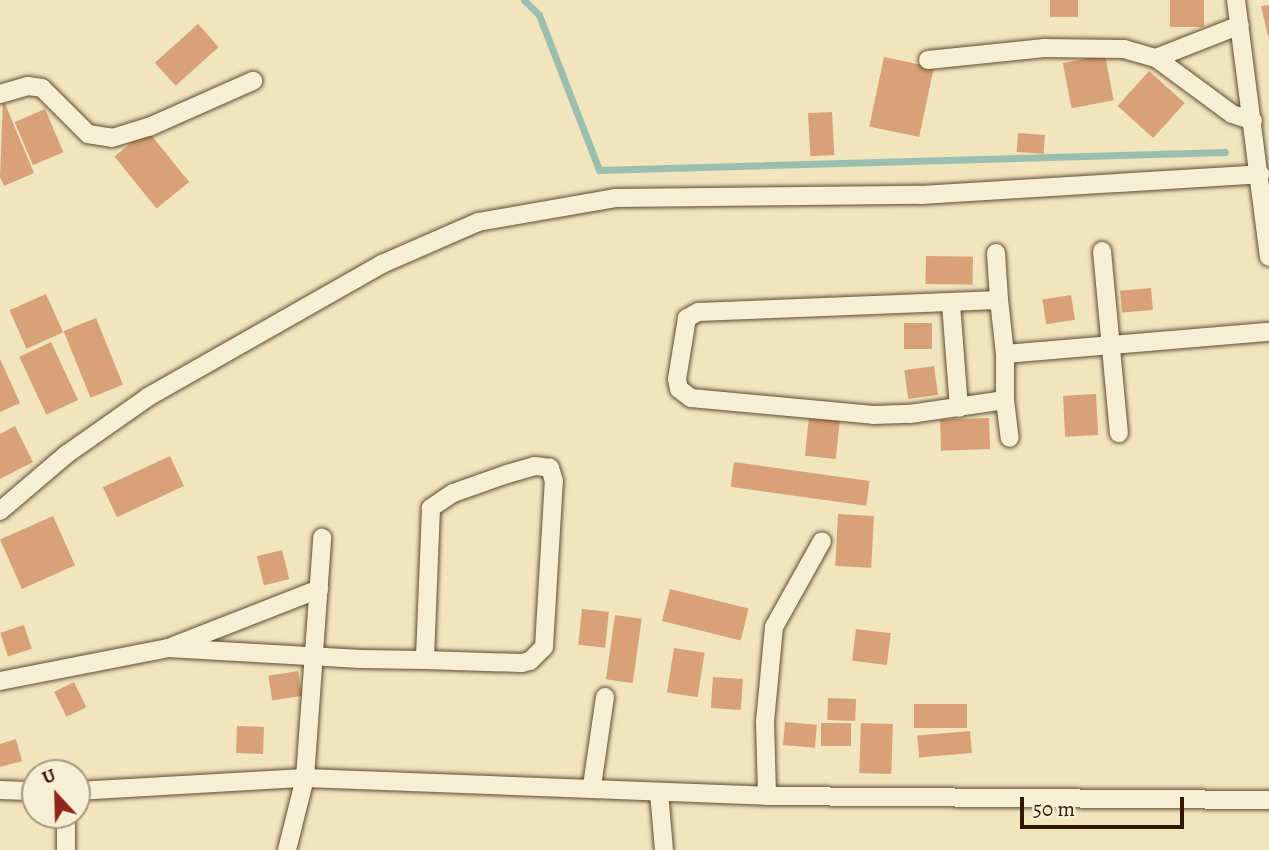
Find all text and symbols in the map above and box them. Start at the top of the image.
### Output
north arrow [21,759,91,829]
text: U [38,762,60,791]
scale bar [1024,784,1188,828]
text: 50 m [1033,795,1075,823]

